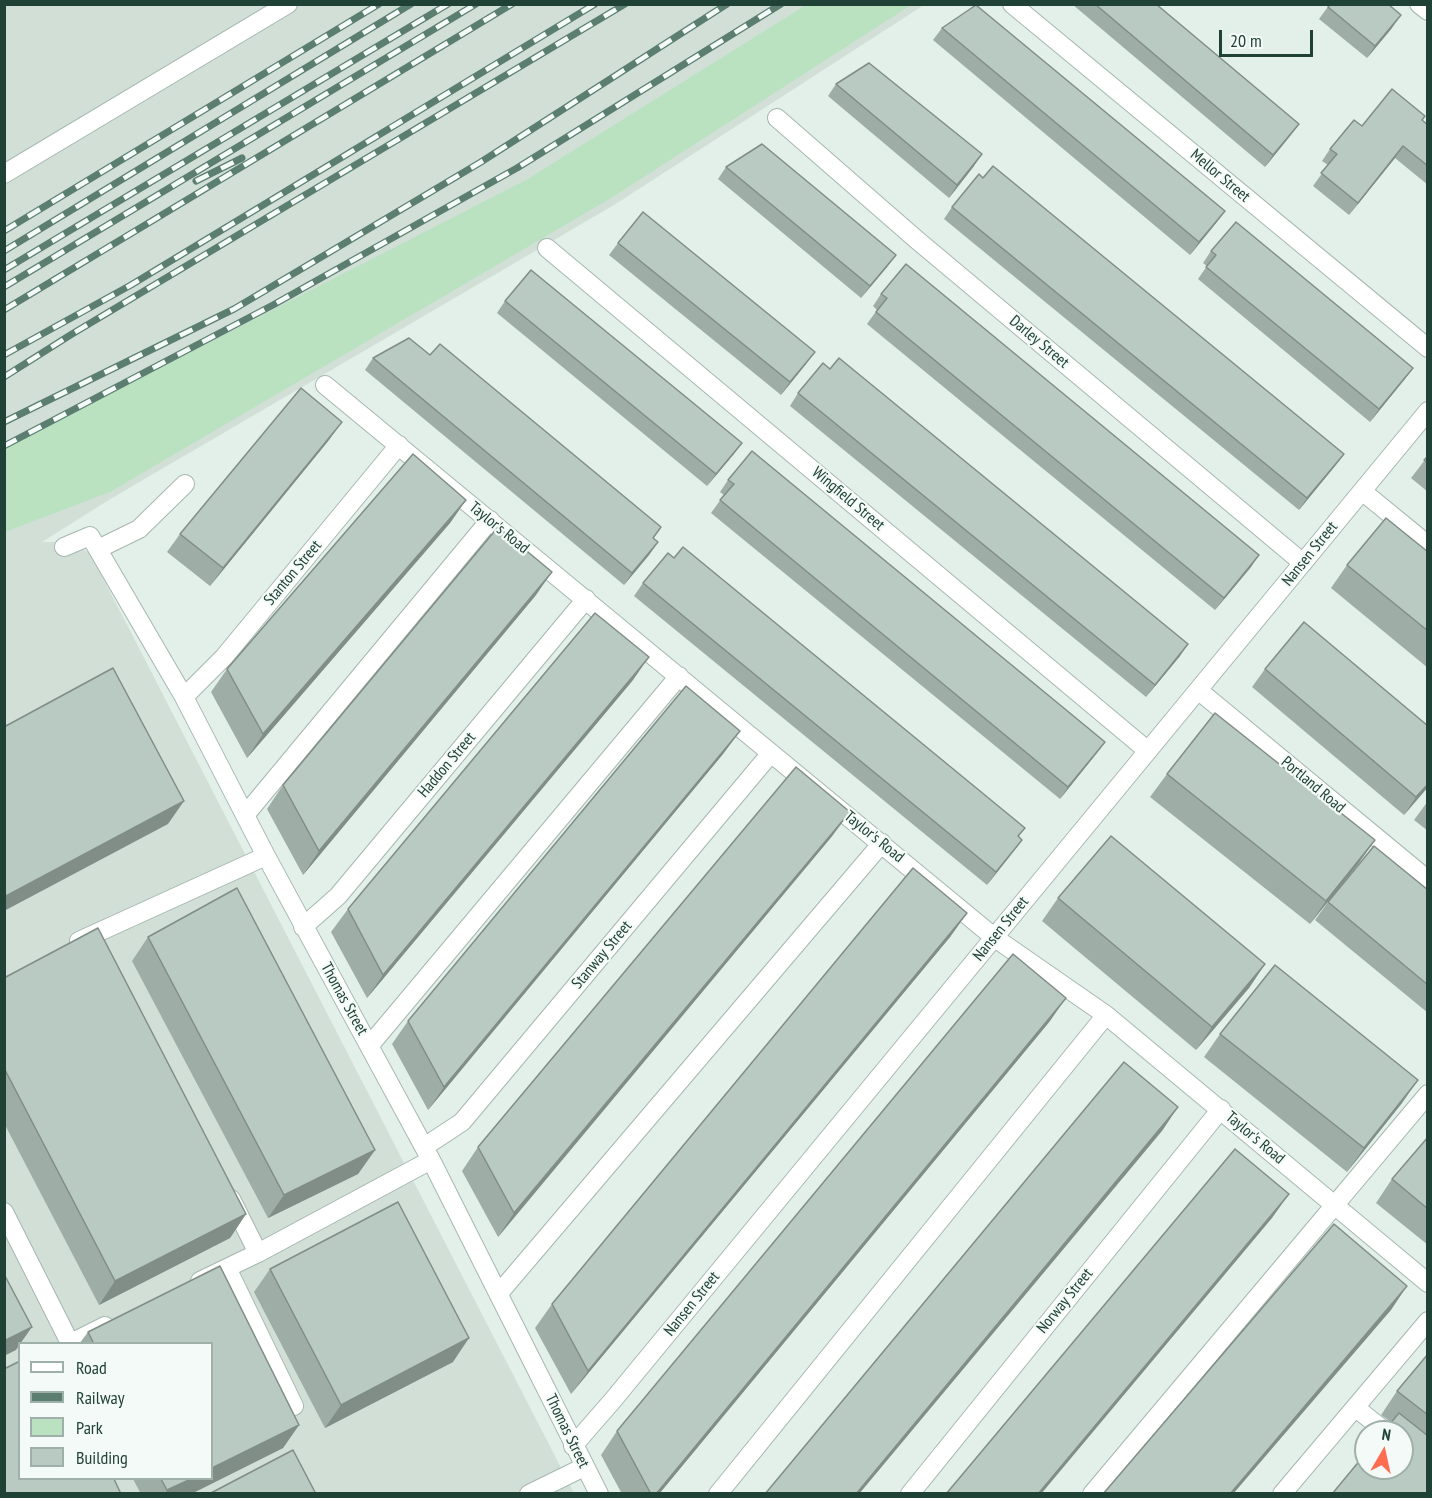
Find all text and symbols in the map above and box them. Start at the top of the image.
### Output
scale bar [1222,18,1316,56]
text: 20 m [1230,29,1262,52]
street label: Mellor Street [1186,145,1254,207]
street label: Darley Street [1005,312,1073,372]
street label: Wingfield Street [808,463,888,535]
street label: Taylor's Road [465,498,533,558]
street label: Nansen Street [1278,518,1342,590]
street label: Stanton Street [260,536,326,610]
street label: Haddon Street [414,728,480,802]
street label: Portland Road [1277,753,1349,817]
street label: Taylor's Road [840,807,908,867]
street label: Nansen Street [969,893,1033,965]
street label: Stanway Street [568,917,636,993]
street label: Thomas Street [316,959,372,1039]
street label: Taylor's Road [1221,1108,1289,1168]
street label: Norway Street [1033,1265,1097,1337]
street label: Nansen Street [660,1268,724,1340]
legend [18,1342,213,1480]
text: Road [76,1356,107,1379]
text: Railway [76,1386,125,1409]
street label: Thomas Street [541,1391,593,1471]
text: Park [76,1416,103,1439]
north arrow [1354,1420,1414,1480]
text: N [1381,1424,1392,1445]
text: Building [76,1446,128,1469]

